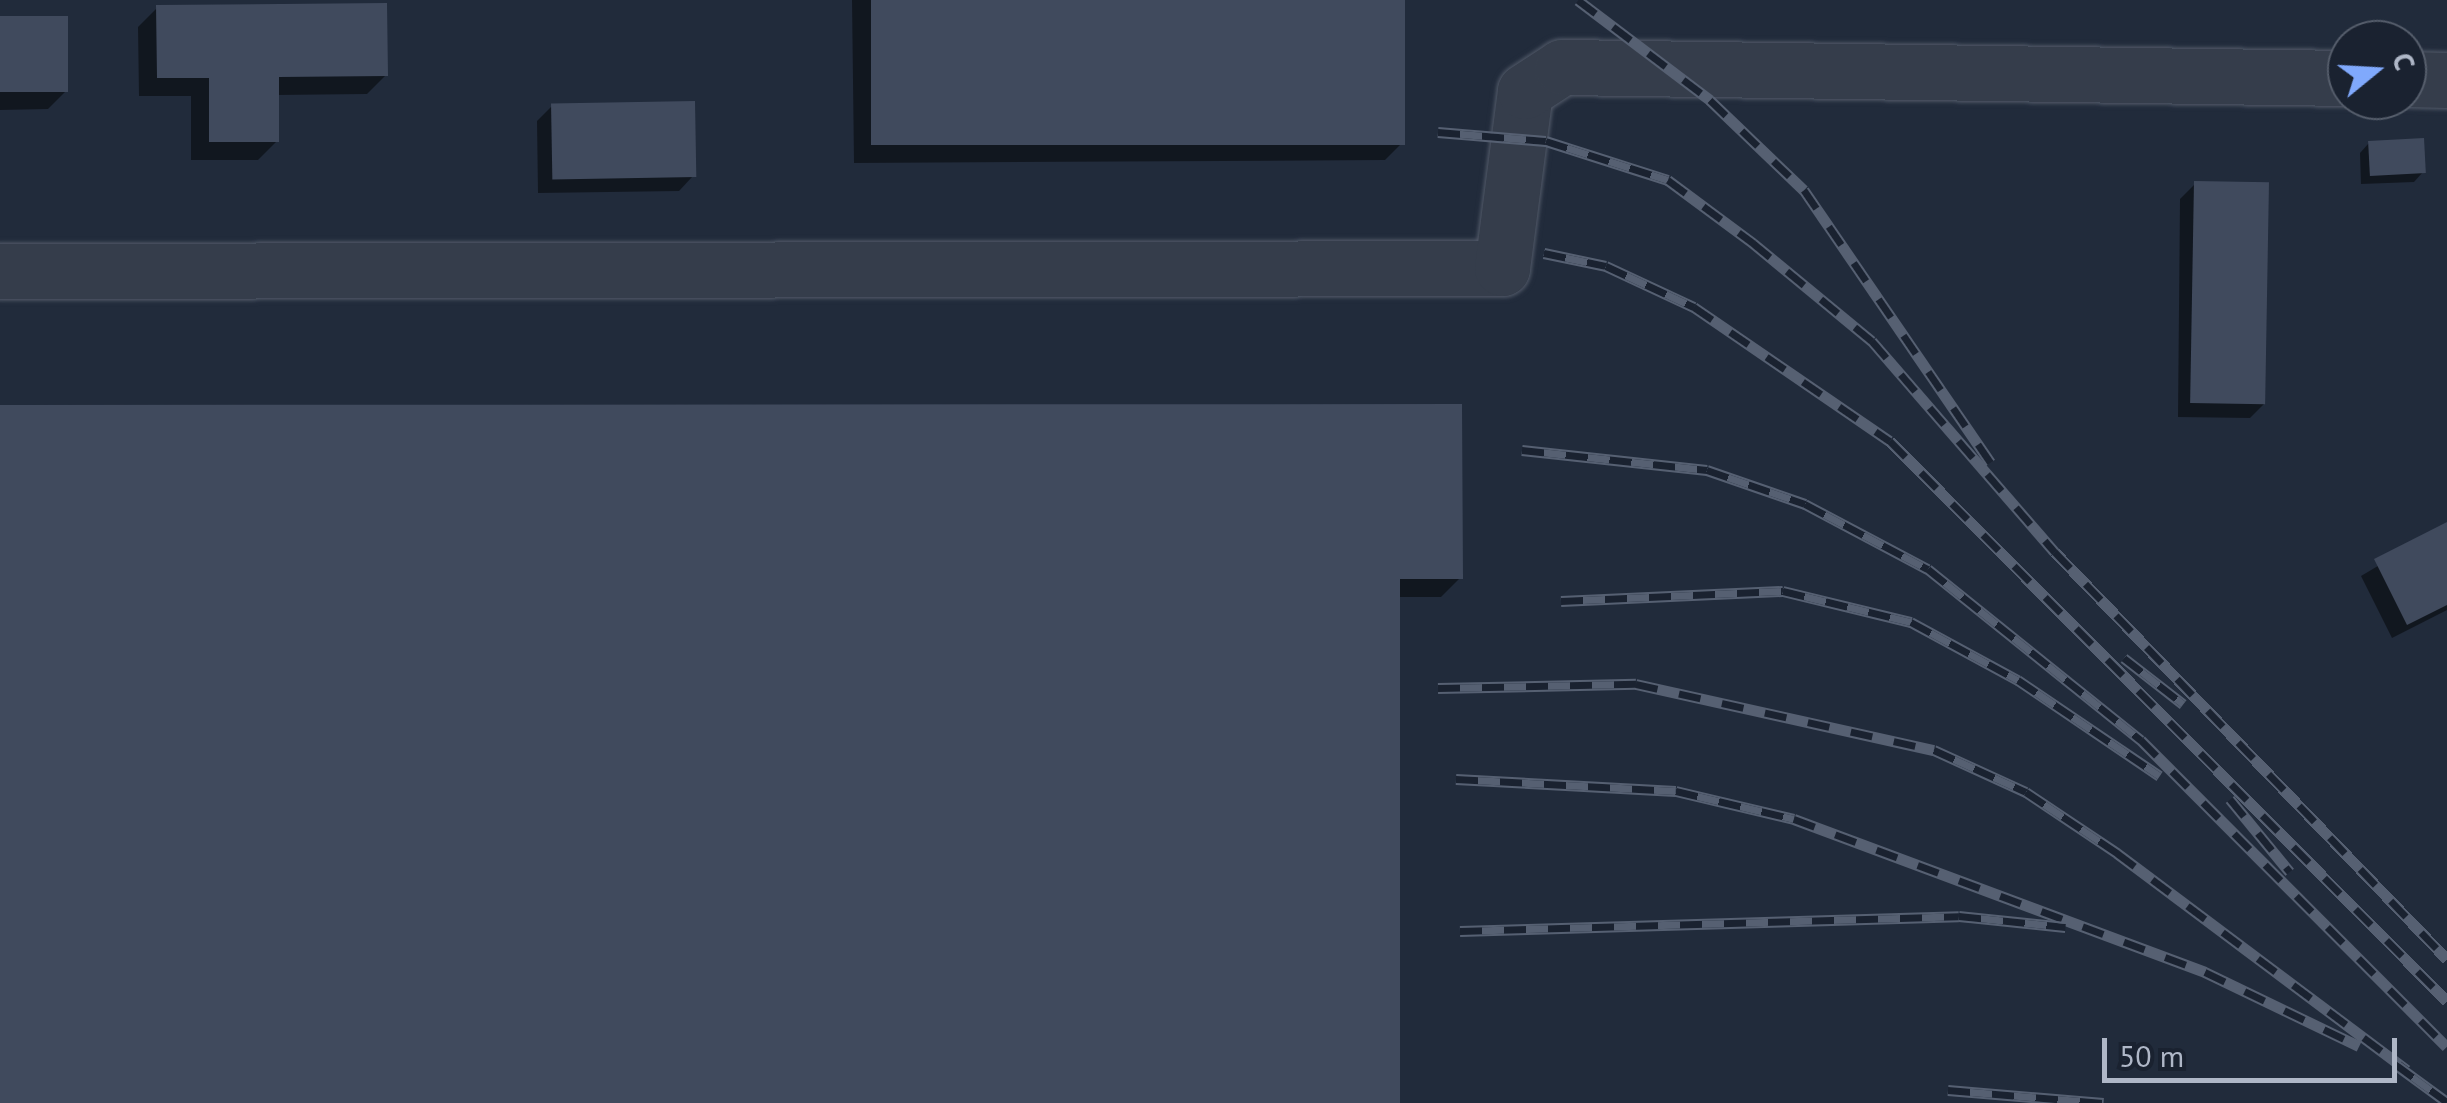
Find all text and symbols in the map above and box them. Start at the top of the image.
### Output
north arrow [2327,20,2427,120]
text: С [2384,48,2424,74]
scale bar [2107,1018,2402,1080]
text: 50 m [2119,1036,2184,1075]

